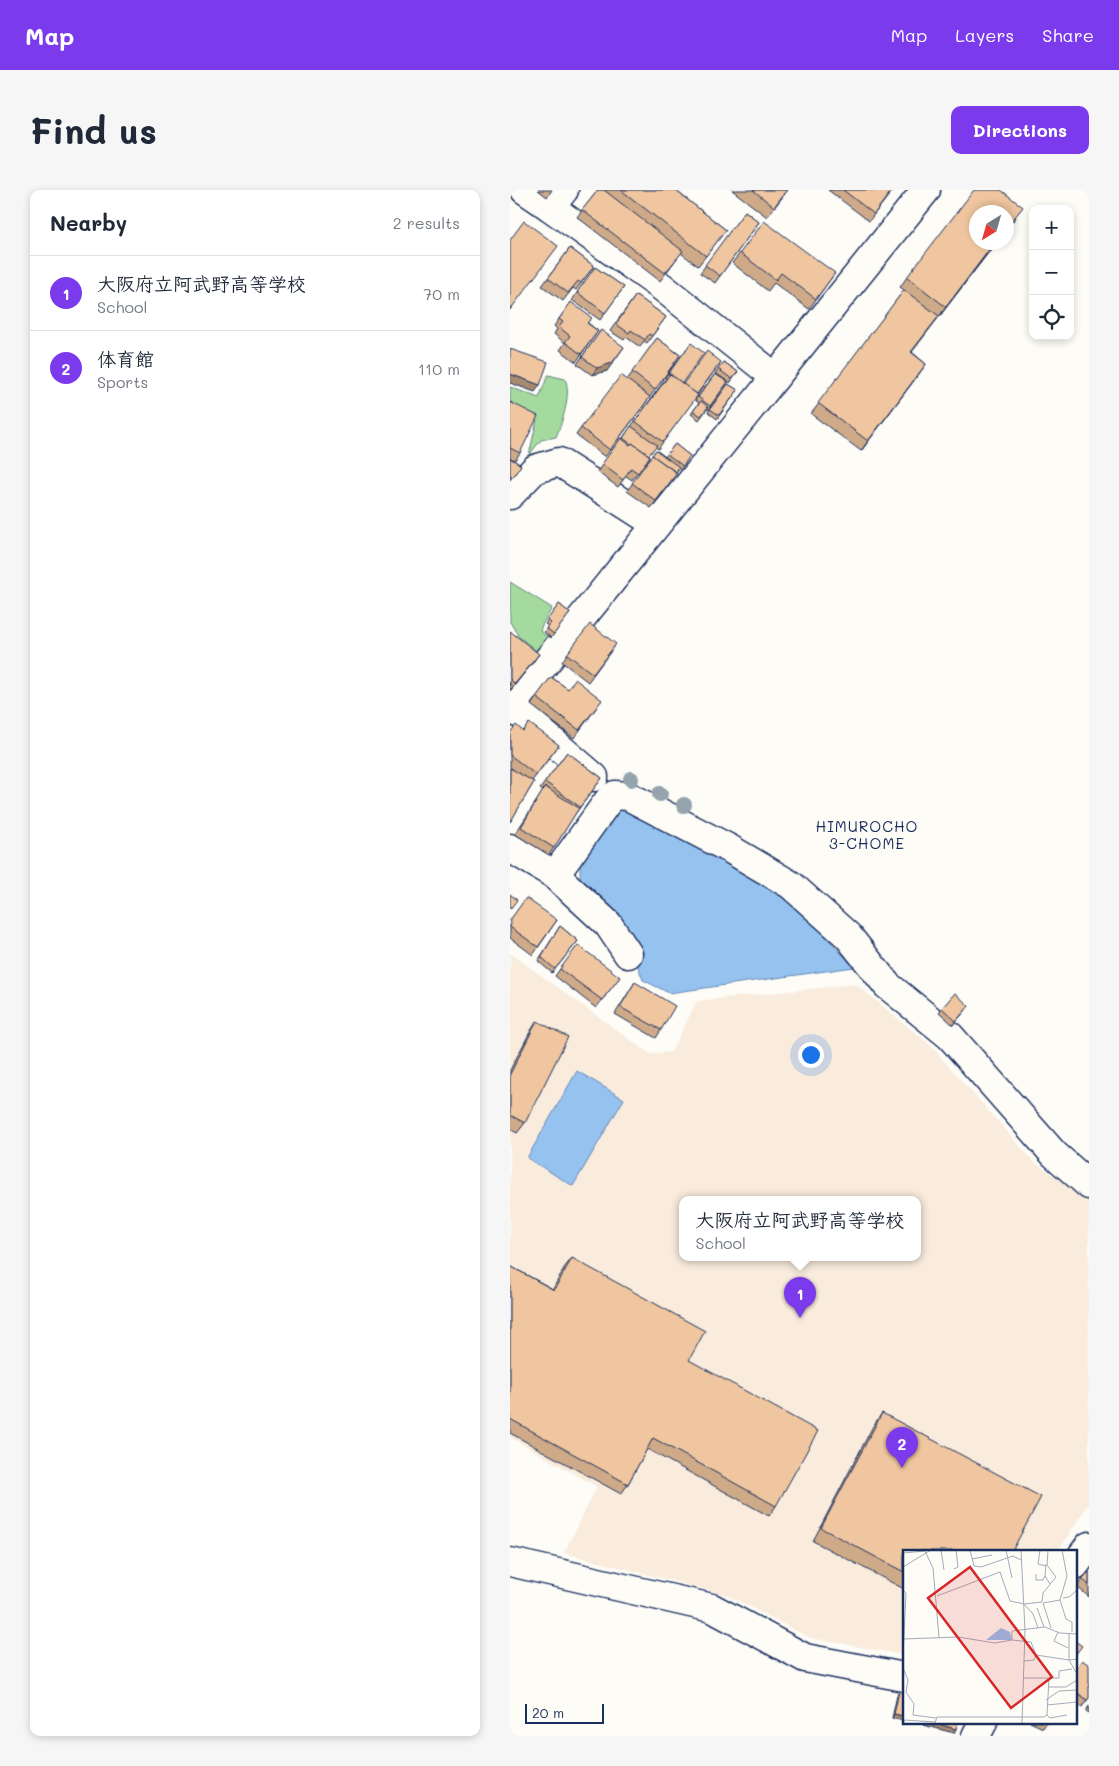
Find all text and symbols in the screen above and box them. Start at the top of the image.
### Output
text: Map [25,20,74,51]
text: Map [891,23,927,47]
text: Layers [955,23,1014,47]
text: Share [1042,23,1094,47]
button: Directions [951,106,1089,154]
text: Find us [30,107,157,153]
north arrow [969,205,1014,250]
map controls [1029,205,1074,340]
button: + [1029,205,1074,250]
text: Nearby [50,209,127,236]
text: 2 results [393,212,460,233]
button: − [1029,250,1074,295]
text: 大阪府立阿武野高等学校 [97,271,306,296]
text: 1 [62,283,70,304]
text: 70 m [423,283,460,304]
button: locate [1029,295,1074,340]
text: School [97,296,147,317]
text: 体育館 [97,346,154,371]
text: 2 [62,358,70,379]
text: 110 m [418,358,460,379]
text: Sports [97,371,148,392]
district label: HIMUROCHO 3-CHOME [815,816,919,853]
your location [798,1042,824,1068]
popup [679,1196,921,1261]
text: 大阪府立阿武野高等学校 [695,1207,905,1232]
text: School [695,1232,746,1253]
pin: 1 [784,1277,816,1318]
pin: 2 [886,1427,918,1468]
inset map [903,1550,1076,1724]
scale bar [525,1701,604,1724]
text: 20 m [532,1703,564,1722]

